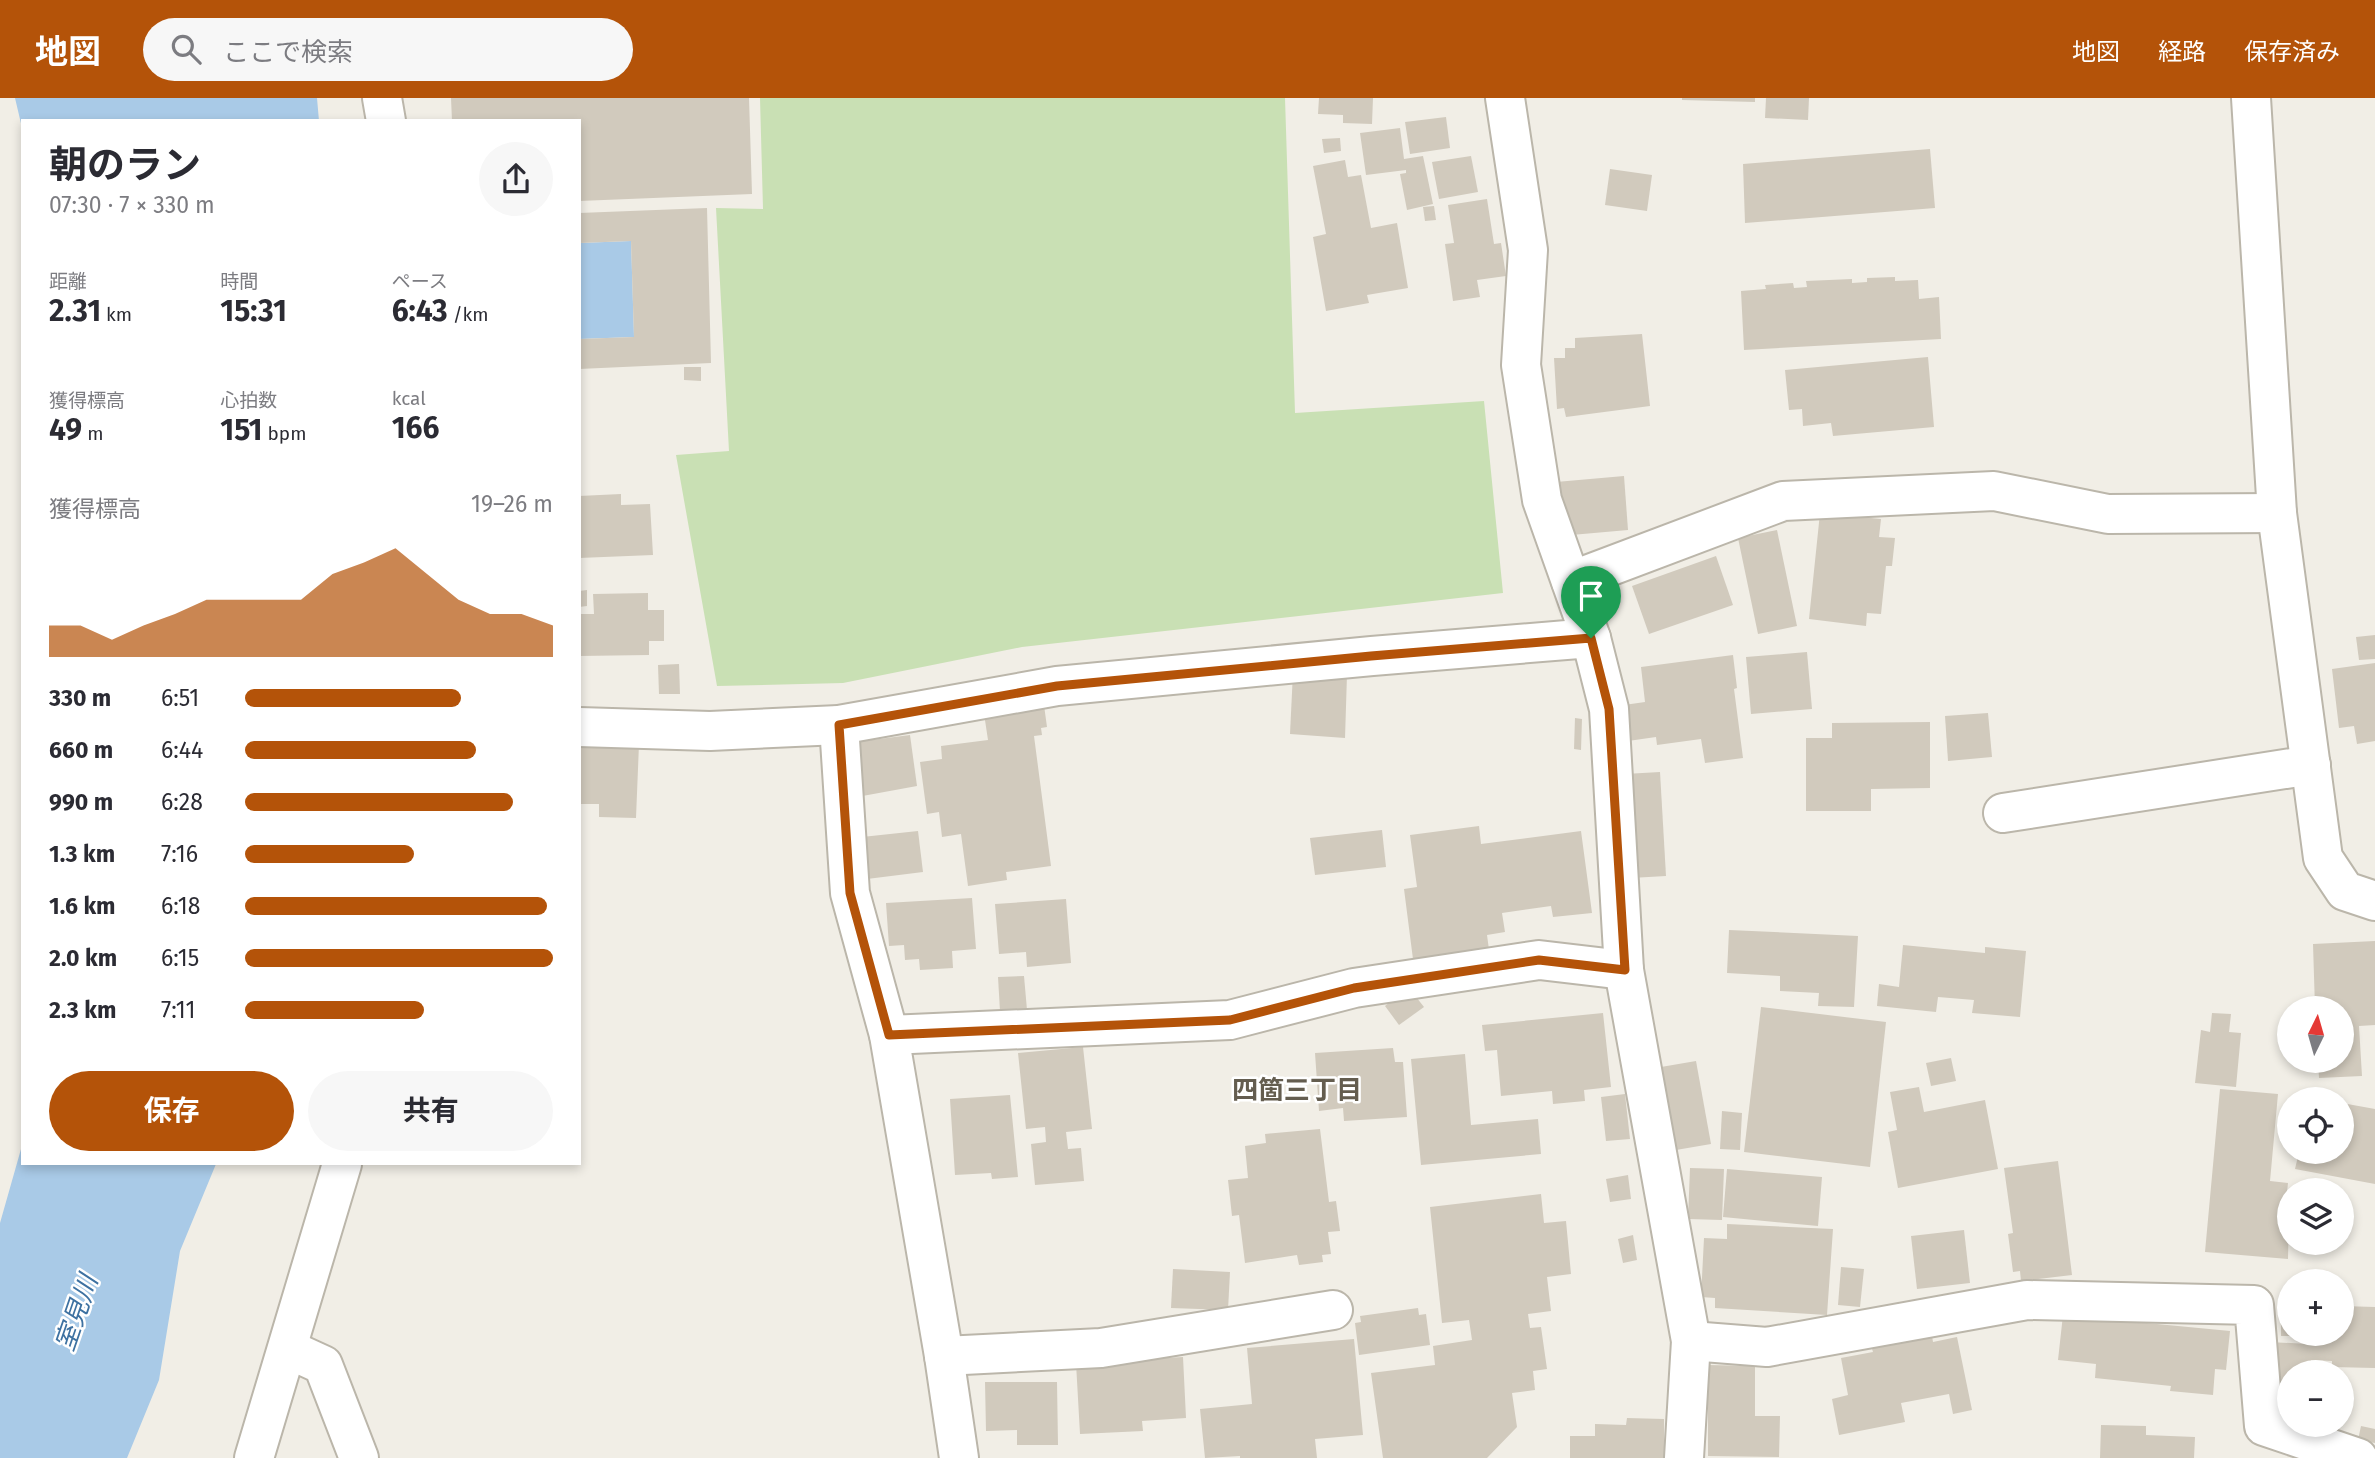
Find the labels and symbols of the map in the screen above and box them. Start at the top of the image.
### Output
pin [1561,566,1621,638]
north arrow [2277,996,2354,1073]
district label: 四箇三丁目 [1232,1075,1362,1106]
water label: 室見川 [50,1268,105,1355]

